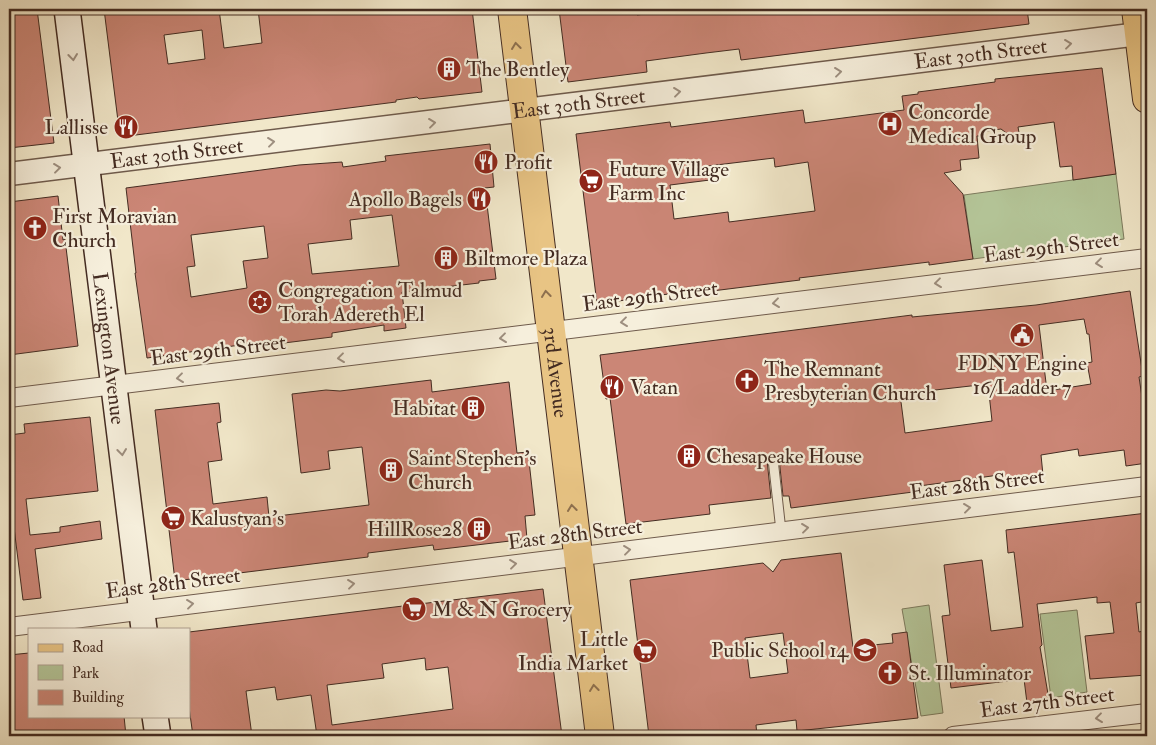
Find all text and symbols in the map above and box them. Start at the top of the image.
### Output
street label: East 30th Street [913,32,1049,76]
one-way arrow [1064,39,1072,50]
one-way arrow [511,42,522,50]
one-way arrow [67,53,78,61]
building icon: The Bentley [436,56,462,82]
place label: The Bentley [466,56,570,83]
one-way arrow [834,67,842,78]
street label: East 30th Street [511,82,647,126]
one-way arrow [673,88,681,98]
place label: Concorde Medical Group [908,99,1036,150]
hospital icon: Concorde Medical Group [877,111,903,137]
place label: Lallisse [45,114,108,141]
restaurant icon: Lallisse [113,114,139,140]
one-way arrow [428,118,436,129]
street label: East 30th Street [109,132,245,175]
one-way arrow [267,137,275,148]
restaurant icon: Profit [473,149,499,175]
place label: Profit [504,149,553,176]
place label: Future Village Farm Inc [608,156,729,207]
one-way arrow [53,163,61,174]
supermarket icon: Future Village Farm Inc [578,168,604,194]
place label: Apollo Bagels [348,186,462,213]
restaurant icon: Apollo Bagels [466,186,492,212]
place label: First Moravian Church [52,203,177,254]
church icon: First Moravian Church [22,215,48,241]
street label: East 29th Street [982,226,1121,269]
building icon: Biltmore Plaza [433,245,459,271]
place label: Biltmore Plaza [464,245,588,272]
one-way arrow [1094,257,1102,268]
street label: Lexington Avenue [86,271,132,426]
street label: East 29th Street [581,275,720,318]
place label: Congregation Talmud Torah Adereth El [278,277,463,328]
one-way arrow [933,278,942,288]
synagogue icon: Congregation Talmud Torah Adereth El [247,289,273,315]
one-way arrow [541,290,552,298]
one-way arrow [772,297,780,308]
one-way arrow [620,316,628,327]
public building icon: FDNY Engine 16/Ladder 7 [1009,322,1035,348]
street label: 3rd Avenue [537,325,574,420]
street label: East 29th Street [149,329,288,372]
one-way arrow [498,332,506,343]
place label: FDNY Engine 16/Ladder 7 [957,350,1087,401]
one-way arrow [337,352,345,363]
place label: The Remnant Presbyterian Church [764,356,936,407]
church icon: The Remnant Presbyterian Church [734,368,760,394]
one-way arrow [176,372,184,383]
restaurant icon: Vatan [599,374,625,400]
place label: Vatan [630,374,678,401]
place label: Habitat [392,395,456,422]
building icon: Habitat [460,395,486,421]
building icon: Chesapeake House [676,443,702,469]
place label: Chesapeake House [706,443,862,470]
place label: Saint Stephen's Church [408,445,536,496]
one-way arrow [116,448,127,456]
building icon: Saint Stephen's Church [378,457,404,483]
street label: East 28th Street [908,463,1046,506]
one-way arrow [963,503,971,514]
one-way arrow [567,504,578,512]
supermarket icon: Kalustyan's [160,505,186,531]
place label: Kalustyan's [190,505,284,532]
street label: East 28th Street [506,513,644,556]
place label: HillRose28 [367,516,462,543]
building icon: HillRose28 [466,516,492,542]
one-way arrow [802,523,810,534]
one-way arrow [623,545,631,556]
one-way arrow [509,559,517,570]
street label: East 28th Street [104,562,242,605]
one-way arrow [348,579,356,590]
supermarket icon: M & N Grocery [401,596,427,622]
place label: M & N Grocery [432,596,573,623]
one-way arrow [186,599,194,610]
place label: Little India Market [518,626,628,677]
legend [28,628,190,718]
place label: Public School 14 [711,637,850,664]
school or university icon: Public School 14 [852,637,878,663]
text: Road [72,638,104,657]
supermarket icon: Little India Market [632,638,658,664]
church icon: St. Illuminator [877,660,903,686]
place label: St. Illuminator [908,660,1031,687]
text: Park [72,664,99,683]
street label: East 27th Street [978,681,1116,724]
one-way arrow [590,684,600,692]
text: Building [72,688,124,707]
one-way arrow [1095,712,1103,723]

